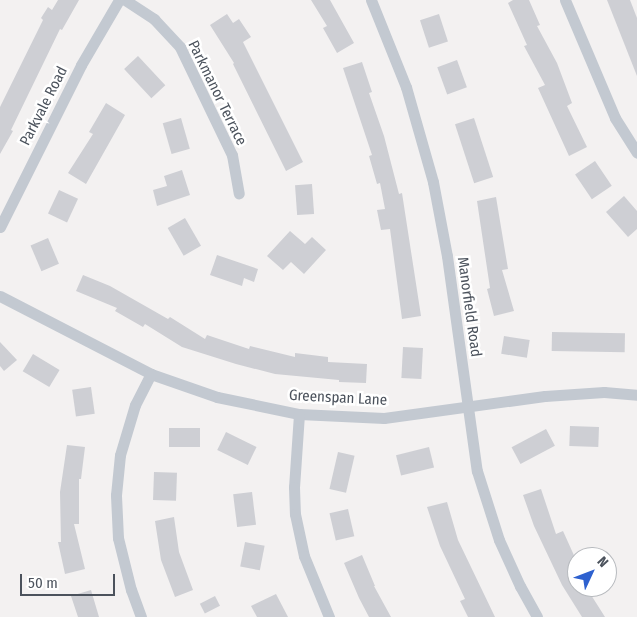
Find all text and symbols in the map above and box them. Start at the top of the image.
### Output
street label: Parkmanor Terrace [184,38,250,148]
street label: Parkvale Road [16,64,72,148]
street label: Manorfield Road [453,256,485,358]
street label: Greenspan Lane [288,386,388,410]
north arrow [567,547,617,597]
text: N [594,553,612,571]
scale bar [22,564,118,596]
text: 50 m [28,574,58,592]

